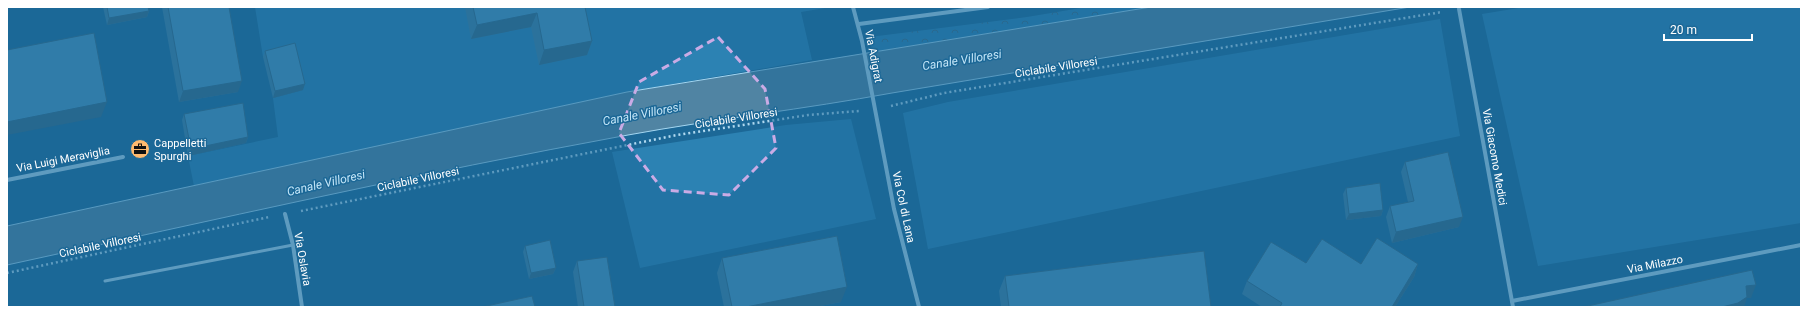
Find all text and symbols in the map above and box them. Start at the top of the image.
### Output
scale bar [1664,16,1752,42]
text: 20 m [1670,23,1697,37]
street label: Via Adigrat [862,28,885,84]
water label: Canale Villoresi [921,47,1003,73]
street label: Ciclabile Villoresi [1014,55,1098,80]
water label: Canale Villoresi [601,99,683,129]
street label: Ciclabile Villoresi [694,106,778,131]
street label: Via Giacomo Medici [1480,108,1509,206]
place label: Cappelletti Spurghi [154,137,206,163]
office icon: Cappelletti Spurghi [129,138,151,160]
street label: Via Luigi Meraviglia [15,144,111,175]
street label: Ciclabile Villoresi [376,164,460,195]
water label: Canale Villoresi [285,167,367,199]
street label: Via Col di Lana [890,170,917,244]
street label: Ciclabile Villoresi [58,230,142,261]
street label: Via Oslavia [291,231,314,287]
street label: Via Milazzo [1626,253,1684,276]

